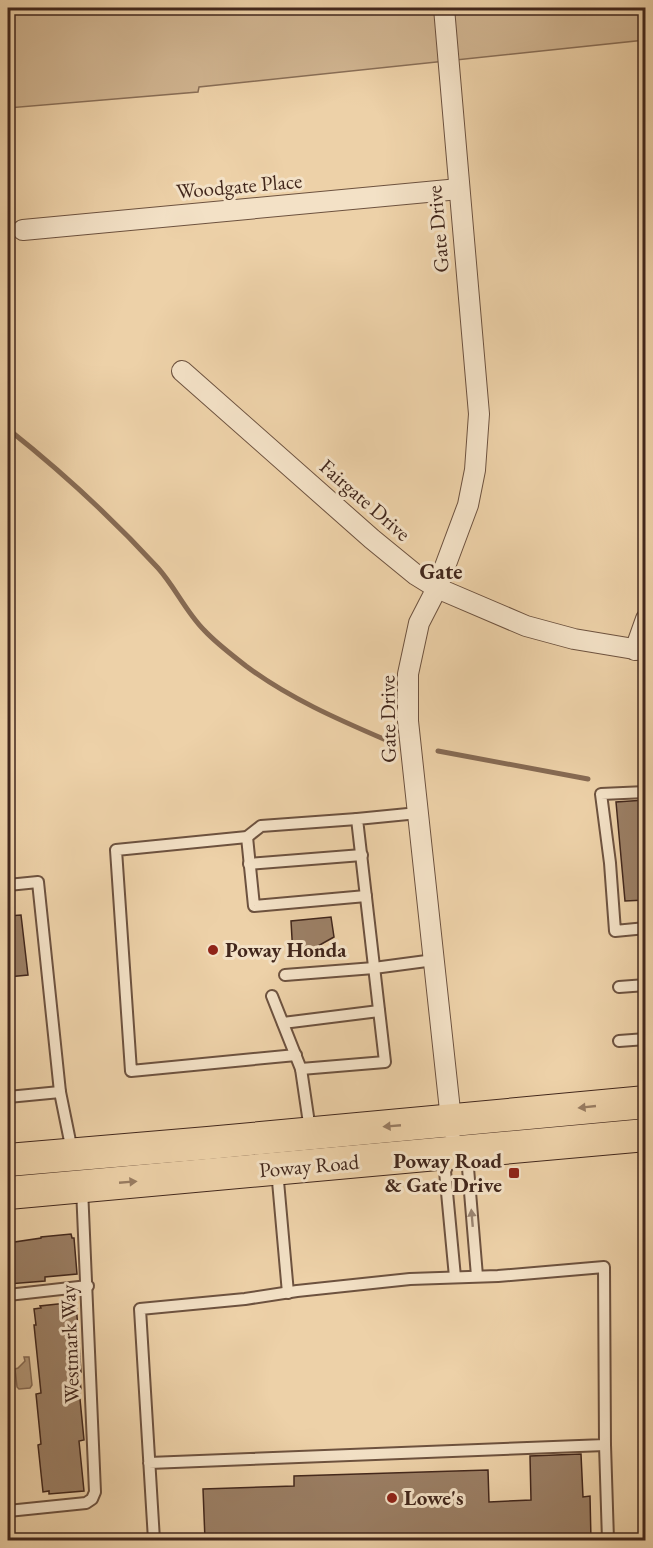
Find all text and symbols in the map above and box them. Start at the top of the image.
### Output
street label: Woodgate Place [175,167,303,204]
street label: Gate Drive [420,184,455,274]
street label: Fairgate Drive [314,453,416,547]
district label: Gate [420,557,462,586]
street label: Gate Drive [373,675,402,763]
place label: Poway Honda [225,936,347,963]
marker: Poway Honda [206,943,220,957]
one-way arrow [578,1102,597,1112]
one-way arrow [383,1121,402,1131]
place label: Poway Road & Gate Drive [385,1147,502,1198]
street label: Poway Road [258,1148,360,1183]
marker: Poway Road & Gate Drive [507,1166,521,1180]
one-way arrow [119,1177,138,1187]
one-way arrow [467,1208,477,1227]
street label: Westmark Way [54,1283,85,1404]
place label: Lowe's [404,1484,464,1511]
marker: Lowe's [385,1491,399,1505]

